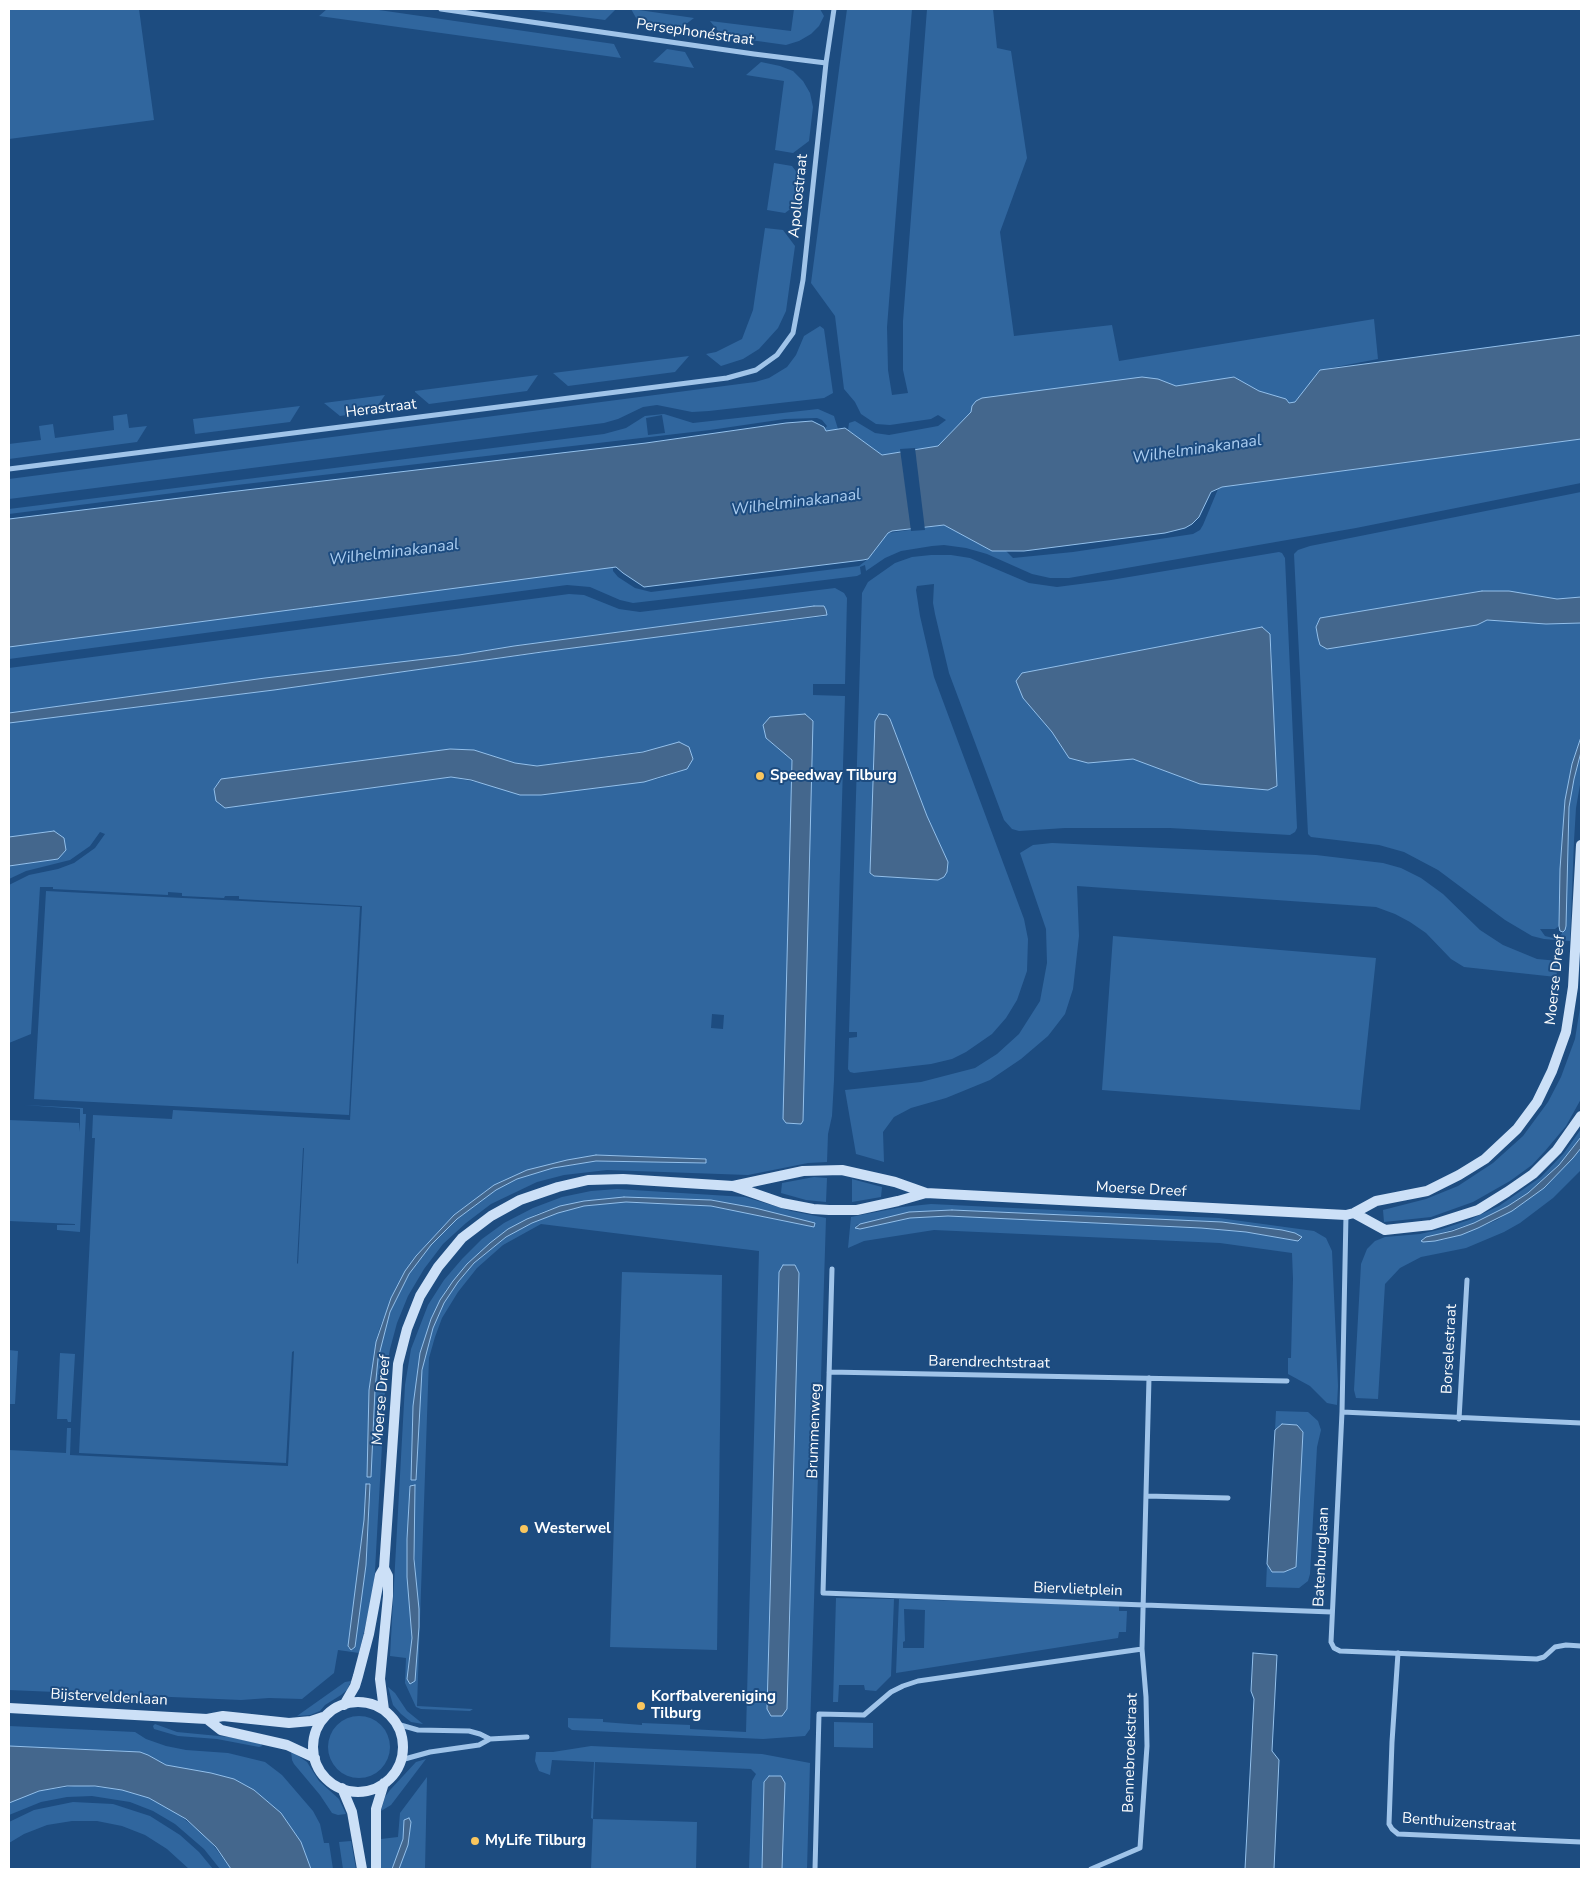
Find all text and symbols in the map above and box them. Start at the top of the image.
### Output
street label: Persephonéstraat [635,16,755,50]
street label: Apollostraat [786,153,812,239]
street label: Herastraat [344,396,418,422]
water label: Wilhelminakanaal [1131,431,1263,469]
water label: Wilhelminakanaal [730,486,862,520]
water label: Wilhelminakanaal [328,536,460,570]
place label: Speedway Tilburg [770,767,897,785]
marker: Speedway Tilburg [754,770,766,782]
street label: Moerse Dreef [1542,934,1570,1026]
street label: Moerse Dreef [1095,1179,1187,1201]
street label: Borselestraat [1439,1304,1461,1394]
street label: Barendrechtstraat [928,1353,1050,1373]
street label: Moerse Dreef [369,1354,395,1446]
street label: Brummenweg [804,1383,826,1479]
street label: Batenburglaan [1310,1507,1334,1607]
place label: Westerwel [534,1520,611,1538]
marker: Westerwel [518,1523,530,1535]
street label: Biervlietplein [1033,1579,1123,1601]
street label: Bijsterveldenlaan [50,1686,168,1710]
place label: Korfbalvereniging Tilburg [651,1688,776,1723]
street label: Bennebroekstraat [1120,1693,1142,1813]
marker: Korfbalvereniging Tilburg [635,1700,647,1712]
street label: Benthuizenstraat [1401,1810,1517,1836]
place label: MyLife Tilburg [485,1832,586,1850]
marker: MyLife Tilburg [469,1835,481,1847]

